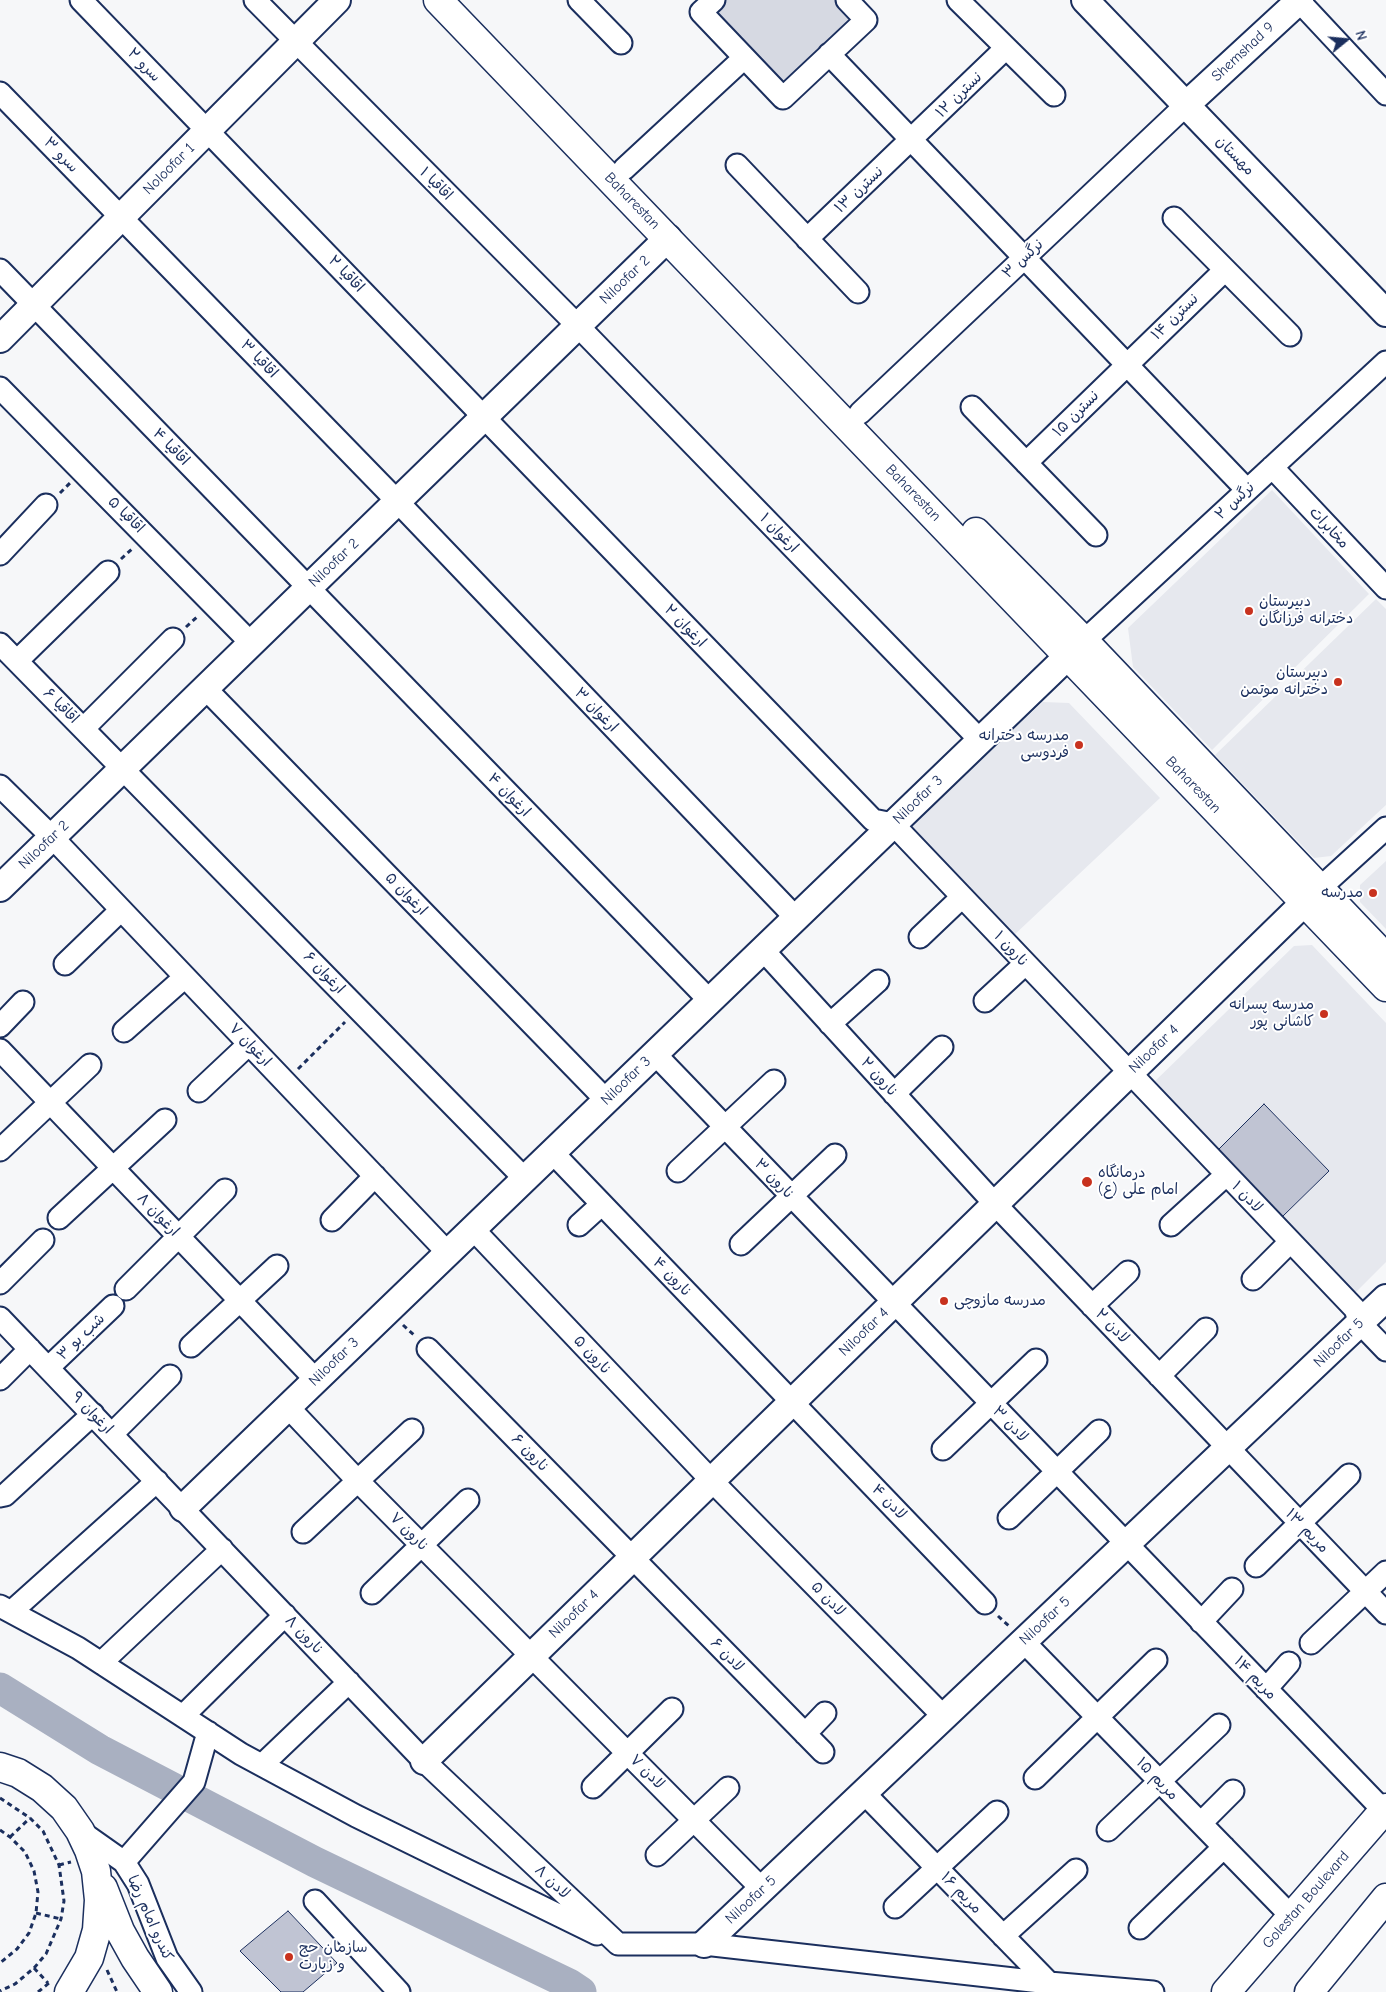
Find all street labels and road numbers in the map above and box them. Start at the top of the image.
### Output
street label: Shemshad 9 [1208,18,1278,86]
street label: سرو ۲ [124,44,164,86]
street label: نسترن ۱۲ [932,68,986,122]
street label: مهستان [1212,133,1258,179]
street label: سرو ۳ [40,134,82,176]
street label: Noloofar 1 [139,139,199,199]
street label: نسترن ۱۳ [831,163,887,217]
street label: اقاقیا ۱ [416,164,456,204]
street label: Baharestan [600,169,664,233]
street label: نرگس ۳ [999,236,1047,282]
street label: اقاقیا ۲ [324,252,368,296]
street label: Niloofar 2 [596,252,654,308]
street label: نسترن ۱۴ [1148,290,1202,344]
street label: اقاقیا ۳ [236,336,282,382]
street label: نسترن ۱۵ [1049,387,1103,441]
street label: اقاقیا ۴ [149,425,193,469]
street label: Baharestan [881,461,945,525]
street label: نرگس ۲ [1212,478,1258,524]
street label: اقاقیا ۵ [104,493,148,537]
street label: مخابرات [1305,504,1353,552]
street label: ارغوان ۱ [756,509,802,557]
street label: Niloofar 2 [305,535,363,591]
street label: ارغوان ۲ [660,601,710,651]
street label: اقاقیا ۶ [39,684,83,728]
street label: ارغوان ۳ [570,684,622,736]
street label: Baharestan [1161,753,1225,817]
street label: ارغوان ۴ [484,769,534,821]
street label: Niloofar 3 [889,772,947,828]
street label: Niloofar 2 [15,817,73,873]
street label: ارغوان ۵ [381,869,431,919]
street label: نارون ۱ [990,927,1032,971]
street label: ارغوان ۶ [300,948,348,998]
street label: ارغوان ۷ [225,1020,275,1070]
street label: Niloofar 4 [1125,1021,1183,1077]
street label: Niloofar 3 [597,1053,655,1109]
street label: نارون ۲ [857,1054,901,1100]
street label: نارون ۳ [751,1155,797,1203]
street label: لادن ۱ [1228,1178,1266,1216]
street label: ارغوان ۸ [133,1190,183,1240]
street label: نارون ۴ [649,1254,695,1300]
street label: Niloofar 4 [835,1304,893,1360]
street label: لادن ۲ [1091,1305,1133,1347]
street label: شب بو ۳ [53,1310,109,1364]
street label: Niloofar 5 [1310,1315,1368,1371]
street label: نارون ۵ [569,1332,615,1378]
street label: Niloofar 3 [305,1334,363,1390]
street label: ارغوان ۹ [67,1388,117,1438]
street label: لادن ۳ [989,1402,1031,1446]
street label: نارون ۶ [508,1430,552,1476]
street label: لادن ۴ [868,1481,910,1523]
street label: مریم ۱۳ [1282,1505,1332,1557]
street label: نارون ۷ [386,1509,432,1555]
street label: لادن ۵ [807,1578,849,1620]
street label: Niloofar 4 [545,1586,603,1642]
street label: Niloofar 5 [1016,1593,1074,1649]
street label: نارون ۸ [281,1612,327,1658]
street label: لادن ۶ [707,1634,747,1676]
street label: مریم ۱۴ [1230,1653,1280,1703]
street label: لادن ۷ [626,1751,668,1793]
street label: مریم ۱۵ [1132,1754,1182,1804]
street label: Golestan Boulevard [1259,1847,1353,1953]
street label: لادن ۸ [531,1861,573,1903]
street label: مریم ۱۶ [937,1868,985,1918]
street label: Niloofar 5 [722,1872,780,1928]
street label: کندرو امام رضا [123,1873,177,1963]

